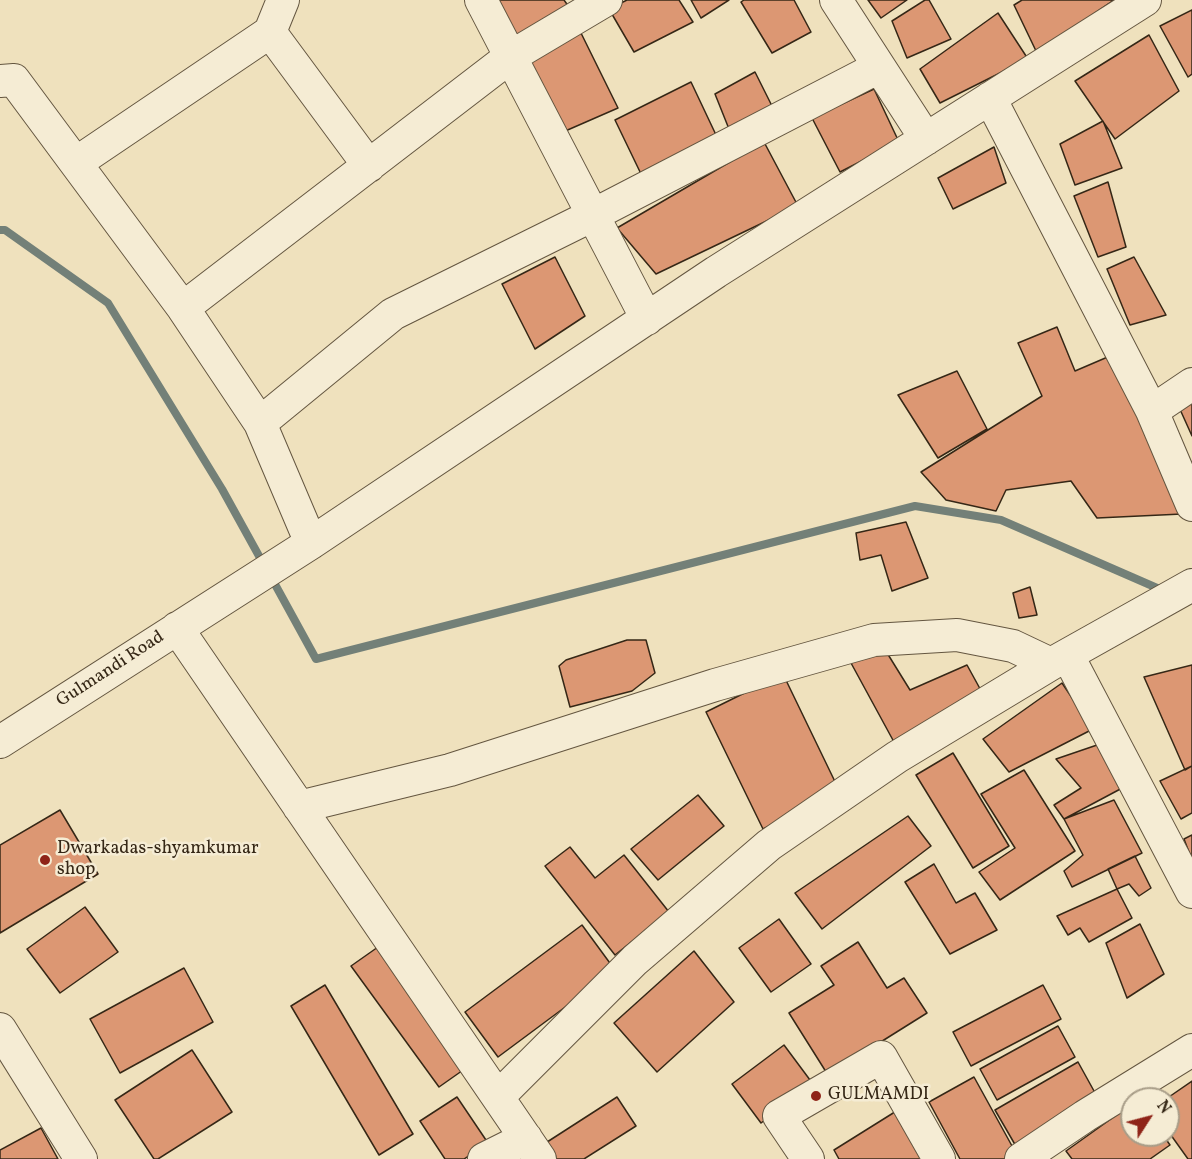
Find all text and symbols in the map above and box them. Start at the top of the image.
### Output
street label: Gulmandi Road [53,627,169,713]
place label: Dwarkadas-shyamkumar shop [57,839,258,882]
marker: Dwarkadas-shyamkumar shop [38,853,52,867]
place label: GULMAMDI [828,1085,929,1107]
north arrow [1120,1087,1180,1147]
marker: GULMAMDI [809,1089,823,1103]
text: N [1151,1096,1175,1119]

